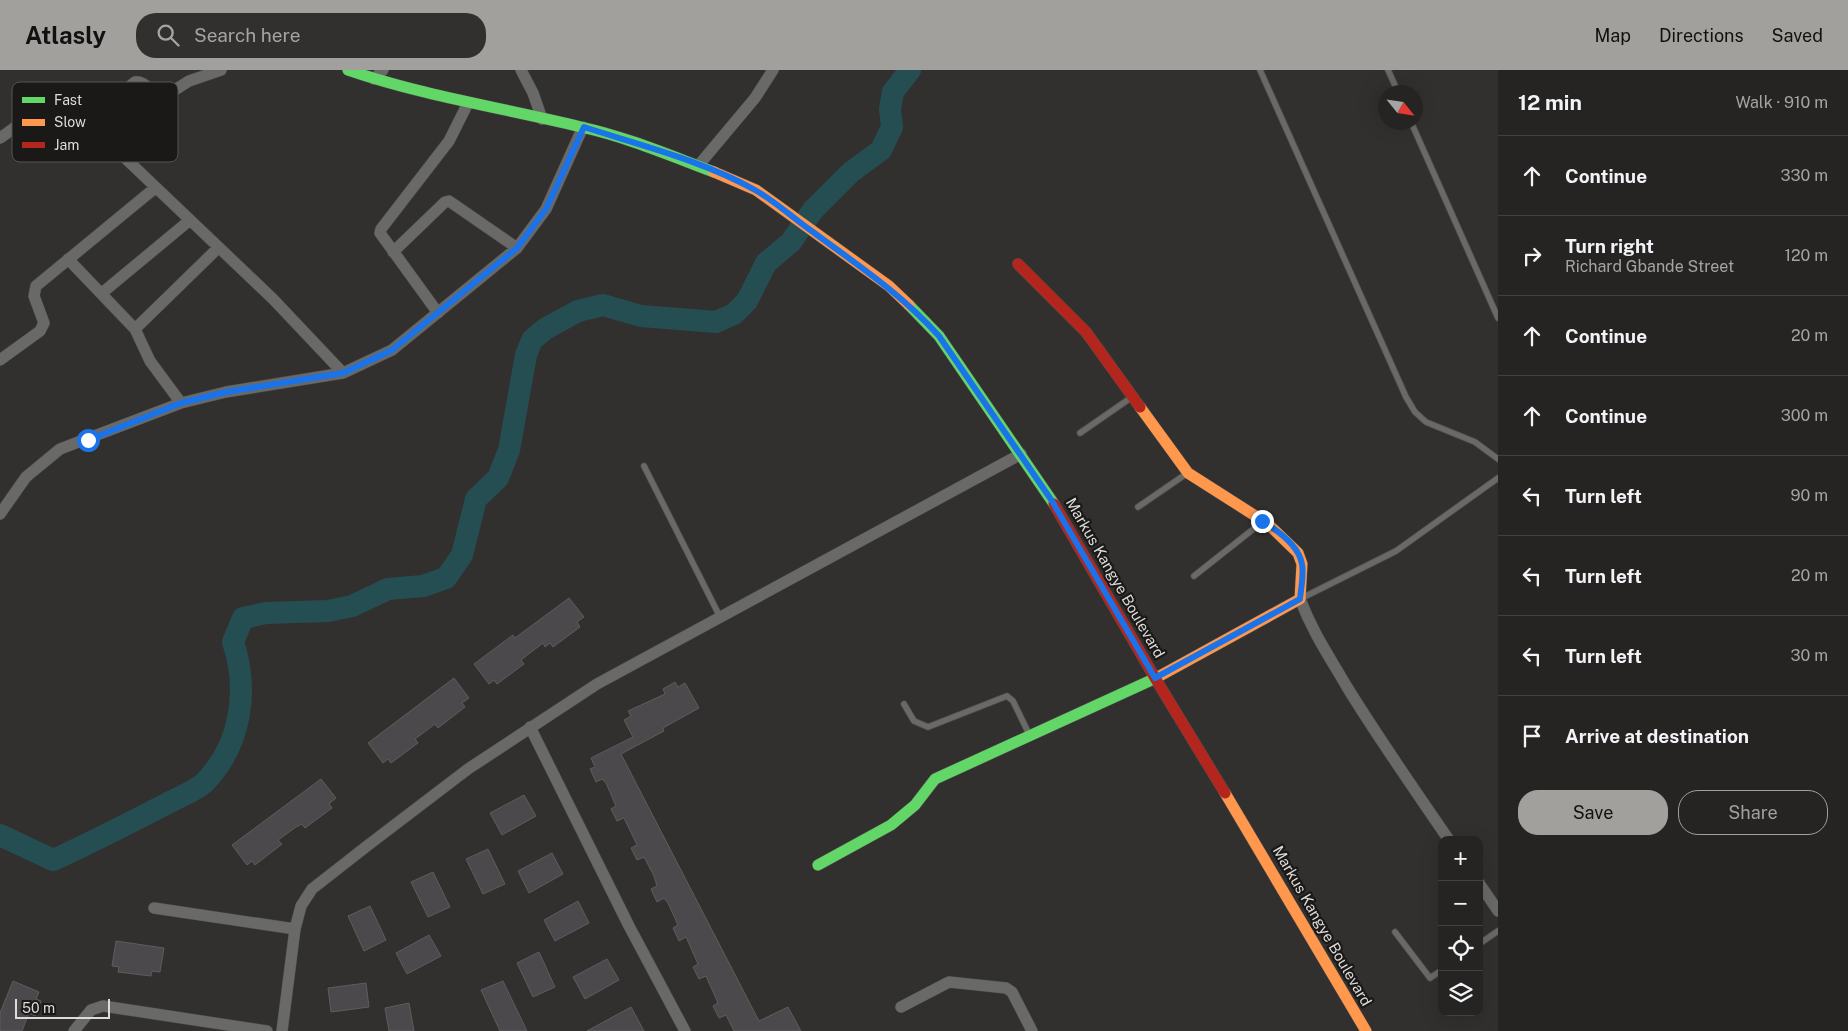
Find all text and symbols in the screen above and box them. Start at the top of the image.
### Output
search box [136,13,486,58]
text: Atlasly [25,21,106,49]
icon: search [154,21,182,49]
text: Search here [194,24,301,46]
text: Map [1594,25,1631,46]
text: Directions [1659,25,1744,46]
text: Saved [1772,25,1823,46]
legend [12,82,178,162]
north arrow [1378,85,1423,130]
text: 12 min [1518,90,1582,115]
text: Fast [54,92,82,108]
text: Walk · 910 m [1735,93,1828,112]
text: Slow [54,114,86,130]
text: Jam [54,137,79,153]
icon: ahead [1518,162,1546,190]
text: Continue [1565,165,1647,187]
text: 330 m [1781,166,1828,185]
text: Turn right [1565,235,1654,257]
icon: right [1518,242,1546,270]
text: 120 m [1784,246,1828,265]
text: Richard Gbande Street [1565,257,1734,276]
icon: ahead [1518,322,1546,350]
text: Continue [1565,325,1647,347]
text: 20 m [1791,326,1828,345]
icon: ahead [1518,402,1546,430]
text: Continue [1565,405,1647,427]
text: 300 m [1781,406,1828,425]
route start [77,429,100,452]
icon: left [1518,482,1546,510]
text: Turn left [1565,485,1642,507]
text: 90 m [1791,486,1828,505]
street label: Markus Kangye Boulevard [1063,495,1168,661]
route end [1251,510,1274,533]
icon: left [1518,562,1546,590]
text: Turn left [1565,565,1642,587]
text: 20 m [1791,566,1828,585]
icon: left [1518,642,1546,670]
text: Turn left [1565,645,1642,667]
text: 30 m [1791,646,1828,665]
icon: arrive [1518,722,1546,750]
text: Arrive at destination [1565,725,1749,747]
button: Save [1518,790,1668,835]
button: Share [1678,790,1828,835]
map controls [1438,836,1483,1016]
button: + [1438,836,1483,881]
street label: Markus Kangye Boulevard [1270,843,1375,1009]
button: − [1438,881,1483,926]
button: locate [1438,926,1483,971]
button: layers [1438,971,1483,1016]
scale bar [15,996,110,1019]
text: 50 m [22,1000,55,1016]

